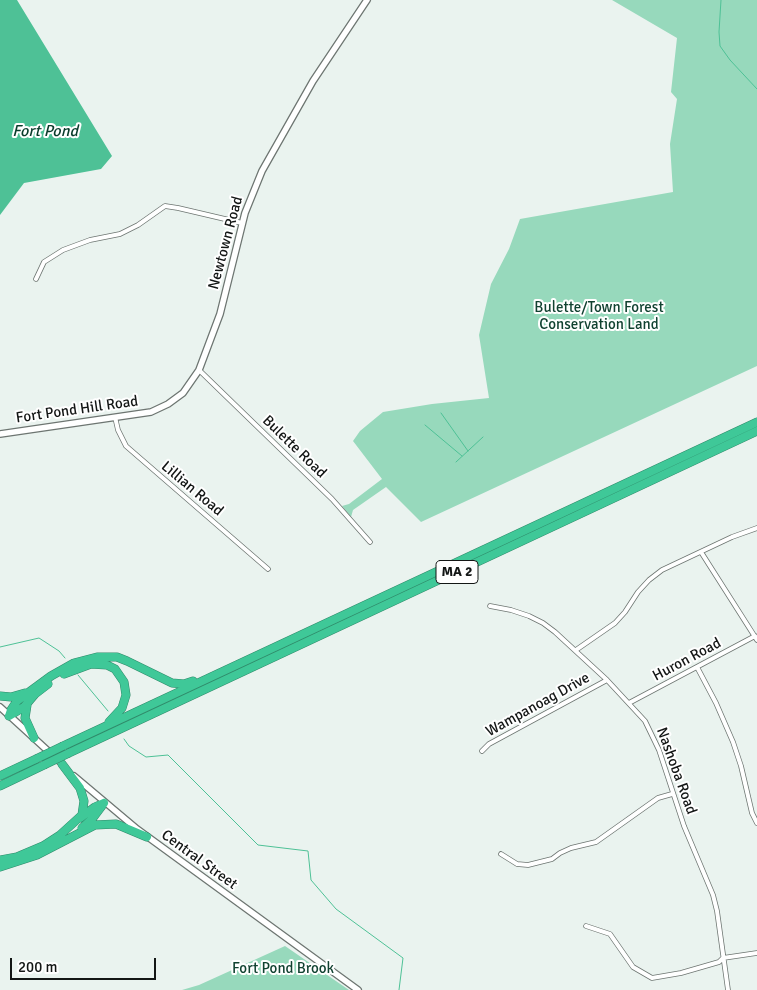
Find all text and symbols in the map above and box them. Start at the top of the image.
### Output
water label: Fort Pond [12,122,78,142]
street label: Newtown Road [205,194,247,292]
park label: Bulette/Town Forest Conservation Land [534,299,664,334]
street label: Fort Pond Hill Road [15,393,139,427]
street label: Bulette Road [258,412,330,482]
street label: Lillian Road [157,458,227,520]
road number: MA 2 [436,560,478,584]
street label: Huron Road [650,634,724,686]
street label: Wampanoag Drive [483,669,593,741]
street label: Nashoba Road [652,725,700,817]
street label: Central Street [157,826,241,894]
scale bar [12,948,159,980]
text: 200 m [18,958,58,976]
park label: Fort Pond Brook [232,960,334,978]

